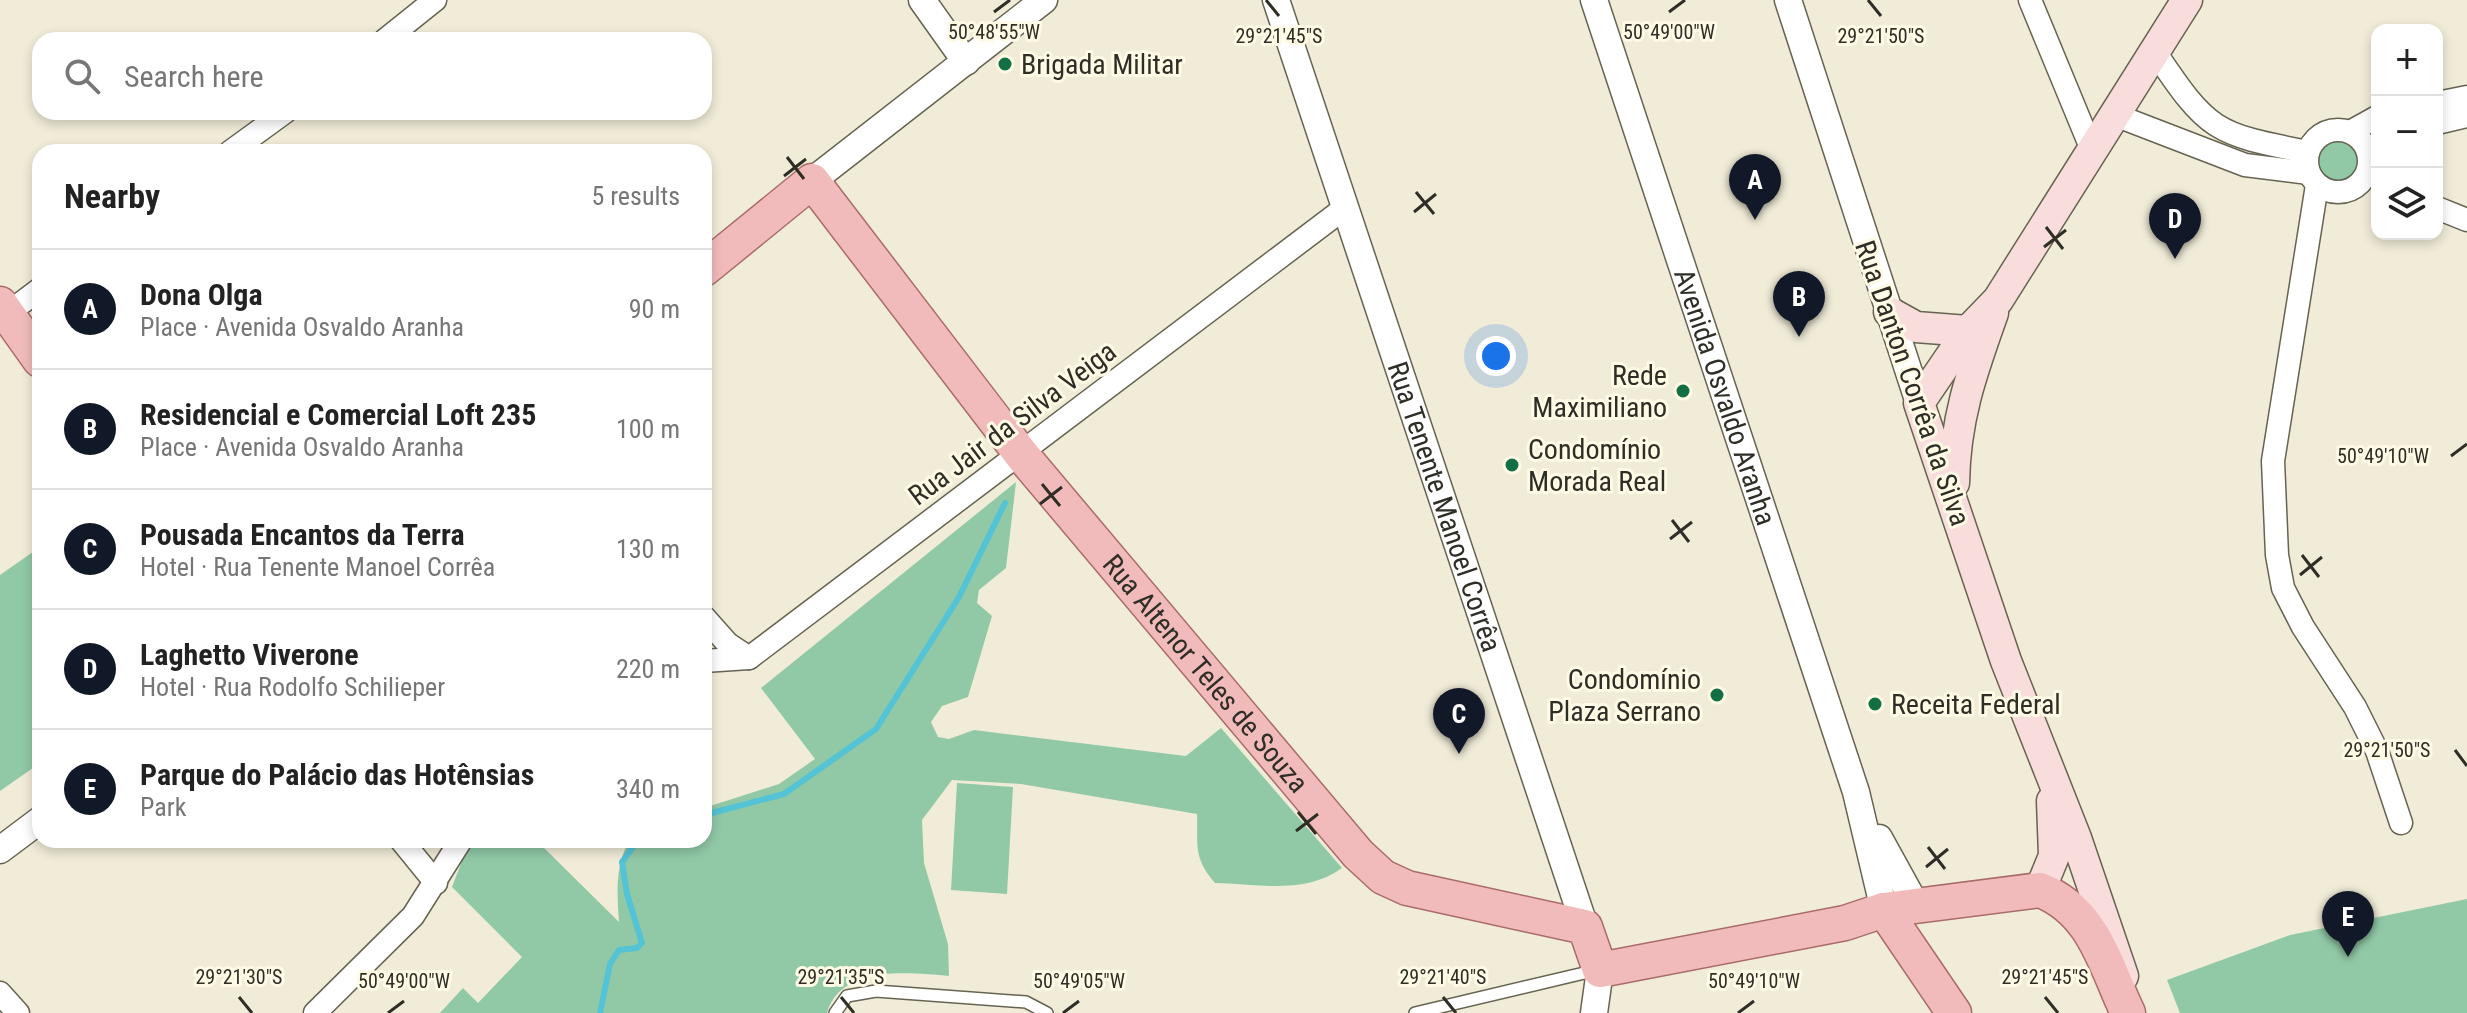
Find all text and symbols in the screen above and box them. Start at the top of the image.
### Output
text: 50°48'55"W [948,20,1040,44]
text: 50°49'00"W [1623,20,1715,44]
text: 29°21'45"S [1236,24,1322,48]
text: 29°21'50"S [1838,24,1924,48]
map controls [2371,24,2443,240]
button: + [2371,24,2443,96]
search box [32,32,712,120]
place label: Brigada Militar [1021,48,1183,81]
icon: search [60,54,104,98]
marker: Brigada Militar [996,55,1014,73]
text: Search here [124,59,264,94]
button: − [2371,96,2443,168]
pin: A [1729,154,1781,220]
button: layers [2371,168,2443,240]
text: Nearby [64,176,160,216]
text: 5 results [591,181,680,211]
pin: D [2149,193,2201,259]
street label: Rua Danton Corrêa da Silva [1848,236,1977,530]
street label: Avenida Osvaldo Aranha [1667,265,1783,529]
pin: B [1773,271,1825,337]
text: Dona Olga [140,277,263,312]
text: A [82,294,98,324]
text: 90 m [629,294,680,324]
text: Place · Avenida Osvaldo Aranha [140,312,464,342]
street label: Rua Jair da Silva Veiga [902,335,1123,512]
your location [1476,336,1516,376]
street label: Rua Tenente Manoel Corrêa [1381,357,1508,656]
place label: Rede Maximiliano [1532,359,1667,424]
marker: Rede Maximiliano [1674,382,1692,400]
text: Residencial e Comercial Loft 235 [140,397,536,432]
text: B [83,414,97,444]
text: 100 m [616,414,680,444]
text: Place · Avenida Osvaldo Aranha [140,432,464,462]
place label: Condomínio Morada Real [1528,433,1666,498]
text: 50°49'10"W [2337,444,2429,468]
marker: Condomínio Morada Real [1503,456,1521,474]
text: Pousada Encantos da Terra [140,517,465,552]
text: C [83,534,97,564]
text: 130 m [616,534,680,564]
street label: Rua Altenor Teles de Souza [1096,548,1315,799]
text: Hotel · Rua Tenente Manoel Corrêa [140,552,495,582]
text: Laghetto Viverone [140,637,359,672]
text: D [83,654,97,684]
text: 220 m [616,654,680,684]
place label: Condomínio Plaza Serrano [1548,663,1701,728]
text: Hotel · Rua Rodolfo Schilieper [140,672,445,702]
marker: Condomínio Plaza Serrano [1708,686,1726,704]
pin: C [1433,688,1485,754]
place label: Receita Federal [1891,688,2061,721]
marker: Receita Federal [1866,695,1884,713]
text: 29°21'50"S [2344,738,2430,762]
text: Parque do Palácio das Hotênsias [140,757,534,792]
text: E [84,774,96,804]
text: 340 m [616,774,680,804]
text: Park [140,792,186,822]
pin: E [2322,891,2374,957]
text: 29°21'30"S [196,965,282,989]
text: 29°21'35"S [798,965,884,989]
text: 29°21'40"S [1400,965,1486,989]
text: 29°21'45"S [2002,965,2088,989]
text: 50°49'00"W [358,969,450,993]
text: 50°49'05"W [1033,969,1125,993]
text: 50°49'10"W [1708,969,1800,993]

